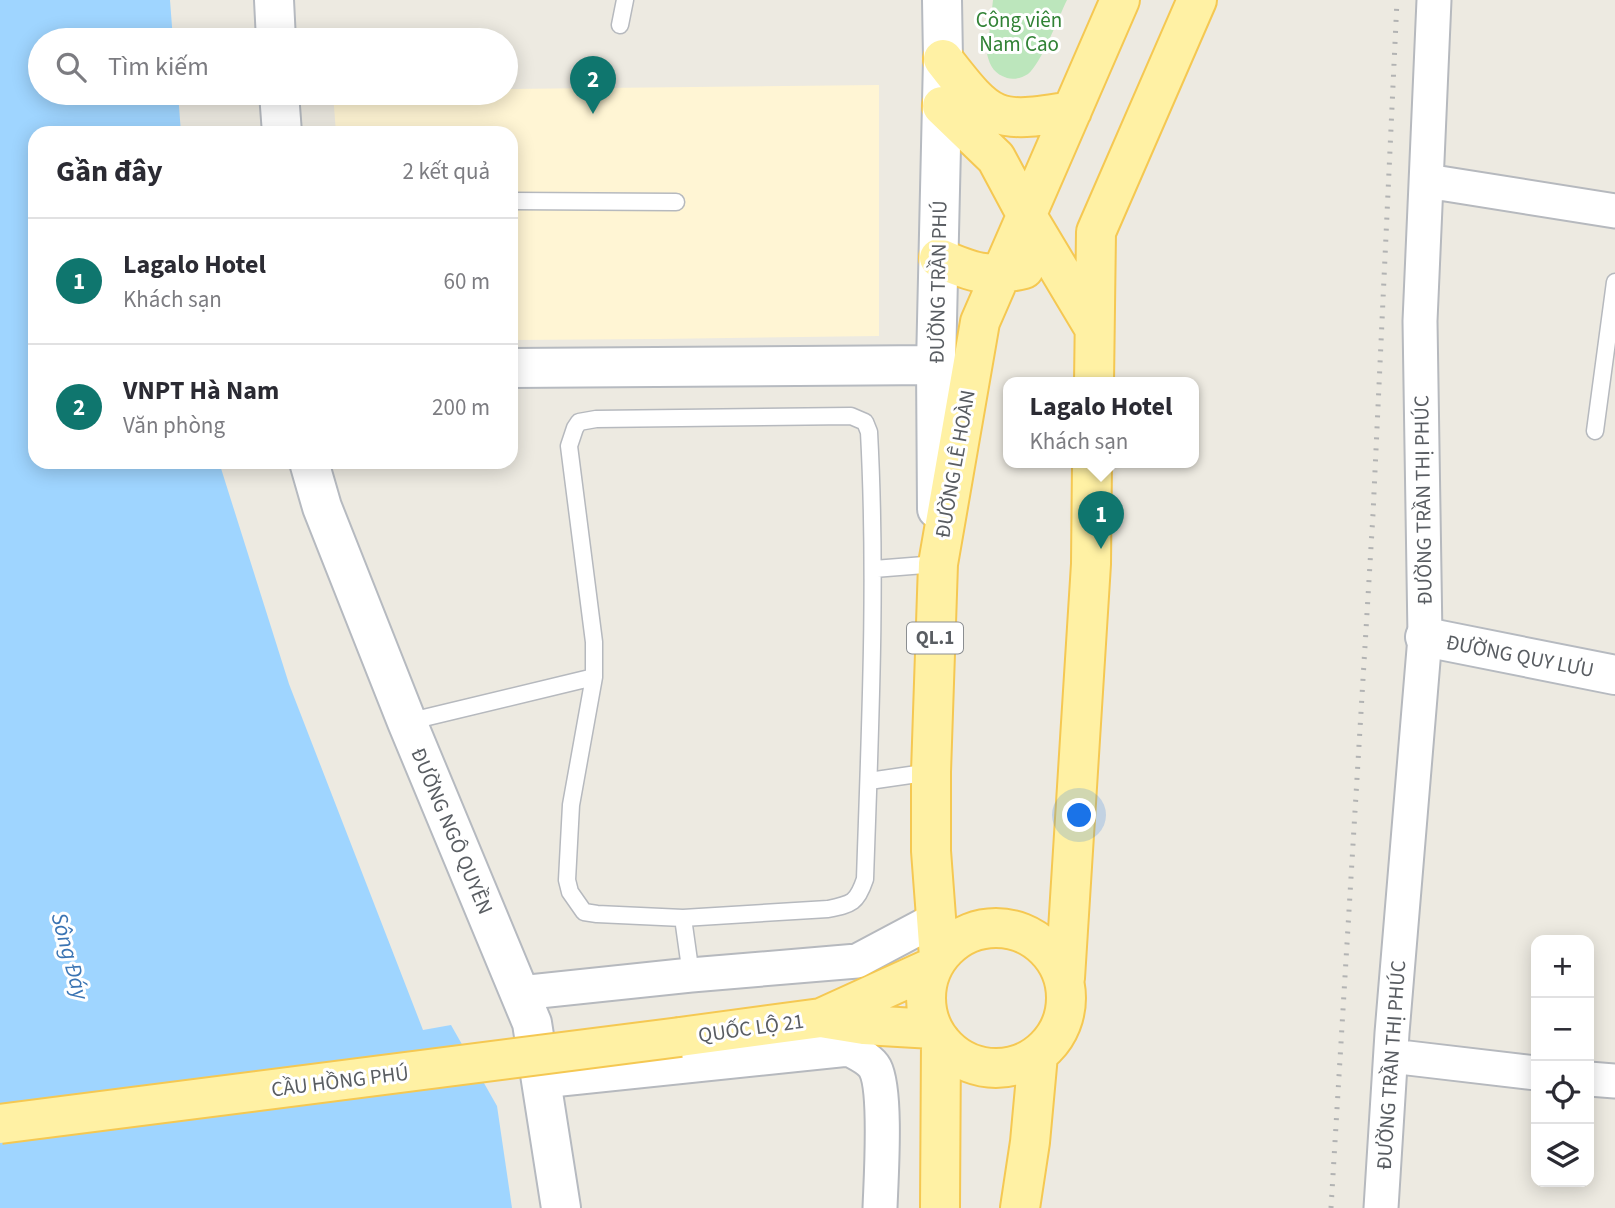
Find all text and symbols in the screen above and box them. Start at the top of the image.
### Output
park label: Công viên Nam Cao [976,5,1062,59]
search box [28,28,518,105]
icon: search [52,48,90,86]
text: Tìm kiếm [108,48,209,85]
pin: 2 [570,56,616,114]
text: Gần đây [56,150,163,193]
text: 2 kết quả [403,155,490,188]
street label: ĐƯỜNG TRẦN PHÚ [922,200,954,364]
text: Lagalo Hotel [123,246,266,283]
text: 1 [73,265,85,298]
text: 60 m [443,265,490,298]
text: Khách sạn [123,283,222,316]
text: VNPT Hà Nam [123,372,279,409]
popup [1003,377,1199,468]
street label: ĐƯỜNG LÊ HOÀN [927,388,983,540]
text: Lagalo Hotel [1030,388,1172,425]
text: 2 [73,391,85,424]
text: 200 m [432,391,490,424]
street label: ĐƯỜNG TRẦN THỊ PHÚC [1406,395,1440,605]
text: Văn phòng [123,409,225,442]
text: Khách sạn [1030,425,1128,458]
pin: 1 [1078,491,1124,549]
road number: QL.1 [907,622,963,653]
street label: ĐƯỜNG QUY LƯU [1443,627,1597,685]
street label: ĐƯỜNG NGÔ QUYỀN [403,743,501,919]
your location [1062,798,1096,832]
water label: Sông Đáy [43,909,98,1005]
map controls [1531,935,1594,1187]
button: + [1531,935,1594,998]
street label: ĐƯỜNG TRẦN THỊ PHÚC [1369,959,1413,1171]
button: − [1531,998,1594,1061]
street label: QUỐC LỘ 21 [696,1006,806,1050]
street label: CẦU HỒNG PHÚ [270,1058,410,1104]
button: locate [1531,1061,1594,1124]
button: layers [1531,1124,1594,1187]

